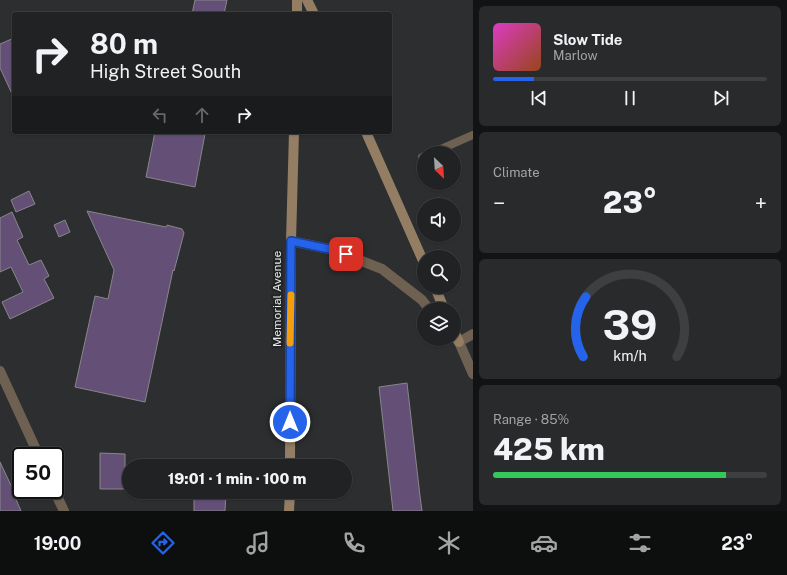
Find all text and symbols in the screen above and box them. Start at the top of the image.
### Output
text: 80 m [90,27,158,60]
icon: right [24,28,76,80]
text: Slow Tide [553,31,622,48]
text: Marlow [553,48,598,63]
text: High Street South [90,61,241,82]
icon: previous [528,87,550,109]
icon: pause [619,87,641,109]
icon: next [710,87,732,109]
icon: left [149,104,171,126]
icon: ahead [191,104,213,126]
icon: right [233,104,255,126]
north arrow [417,146,461,190]
map controls [417,146,461,346]
text: Climate [493,165,540,180]
text: 23° [603,184,657,220]
text: − [493,190,505,216]
text: + [755,190,767,216]
button: sound [417,198,461,242]
pin [329,237,363,271]
icon: arrive [335,243,357,265]
button: search [417,250,461,294]
street label: Memorial Avenue [270,251,284,347]
text: 39 [603,299,657,348]
button: layers [417,302,461,346]
text: km/h [613,346,647,363]
position arrow [269,401,311,443]
text: Range · 85% [493,412,569,427]
text: 425 km [493,431,605,467]
speed limit sign: 50 [12,447,64,499]
text: 19:01 · 1 min · 100 m [168,470,306,487]
icon: directions [149,529,177,557]
icon: music [244,529,272,557]
icon: phone [340,529,368,557]
icon: climate [435,529,463,557]
icon: car [530,529,558,557]
icon: filters [626,529,654,557]
text: 19:00 [34,533,81,554]
text: 23° [721,533,753,554]

